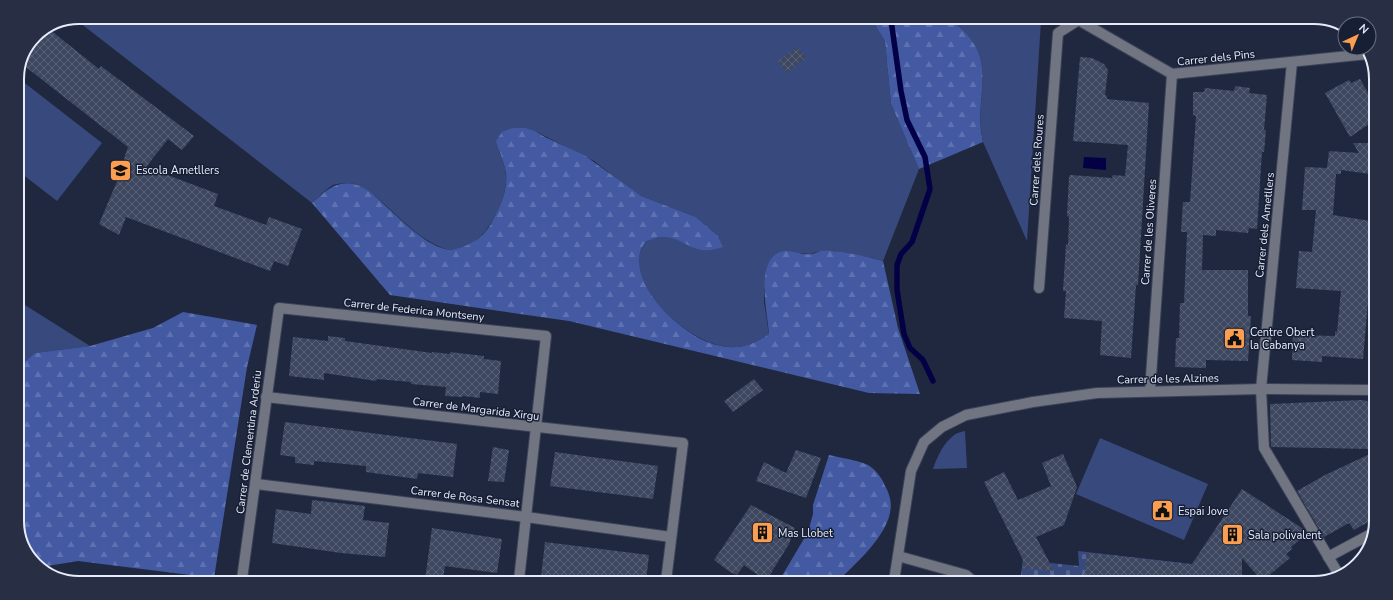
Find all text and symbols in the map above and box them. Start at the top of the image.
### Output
north arrow [1337,16,1377,56]
text: N [1355,21,1372,37]
street label: Carrer dels Pins [1176,46,1256,70]
street label: Carrer dels Roures [1026,114,1048,206]
school or university icon: Escola Ametllers [107,157,133,183]
place label: Escola Ametllers [136,163,219,178]
street label: Carrer dels Ametllers [1252,172,1278,278]
street label: Carrer de les Oliveres [1138,178,1160,286]
street label: Carrer de Federica Montseny [343,295,485,325]
public building icon: Centre Obert la Cabanya [1222,325,1248,351]
place label: Centre Obert la Cabanya [1250,325,1314,353]
street label: Carrer de Clementina Arderiu [233,369,265,515]
street label: Carrer de les Alzines [1117,371,1219,387]
street label: Carrer de Margarida Xirgu [412,394,540,424]
street label: Carrer de Rosa Sensat [410,483,521,511]
public building icon: Espai Jove [1150,498,1176,524]
place label: Espai Jove [1178,504,1228,519]
building icon: Mas Llobet [749,520,775,546]
building icon: Sala polivalent [1219,522,1245,548]
place label: Mas Llobet [778,526,833,541]
place label: Sala polivalent [1248,528,1322,543]

